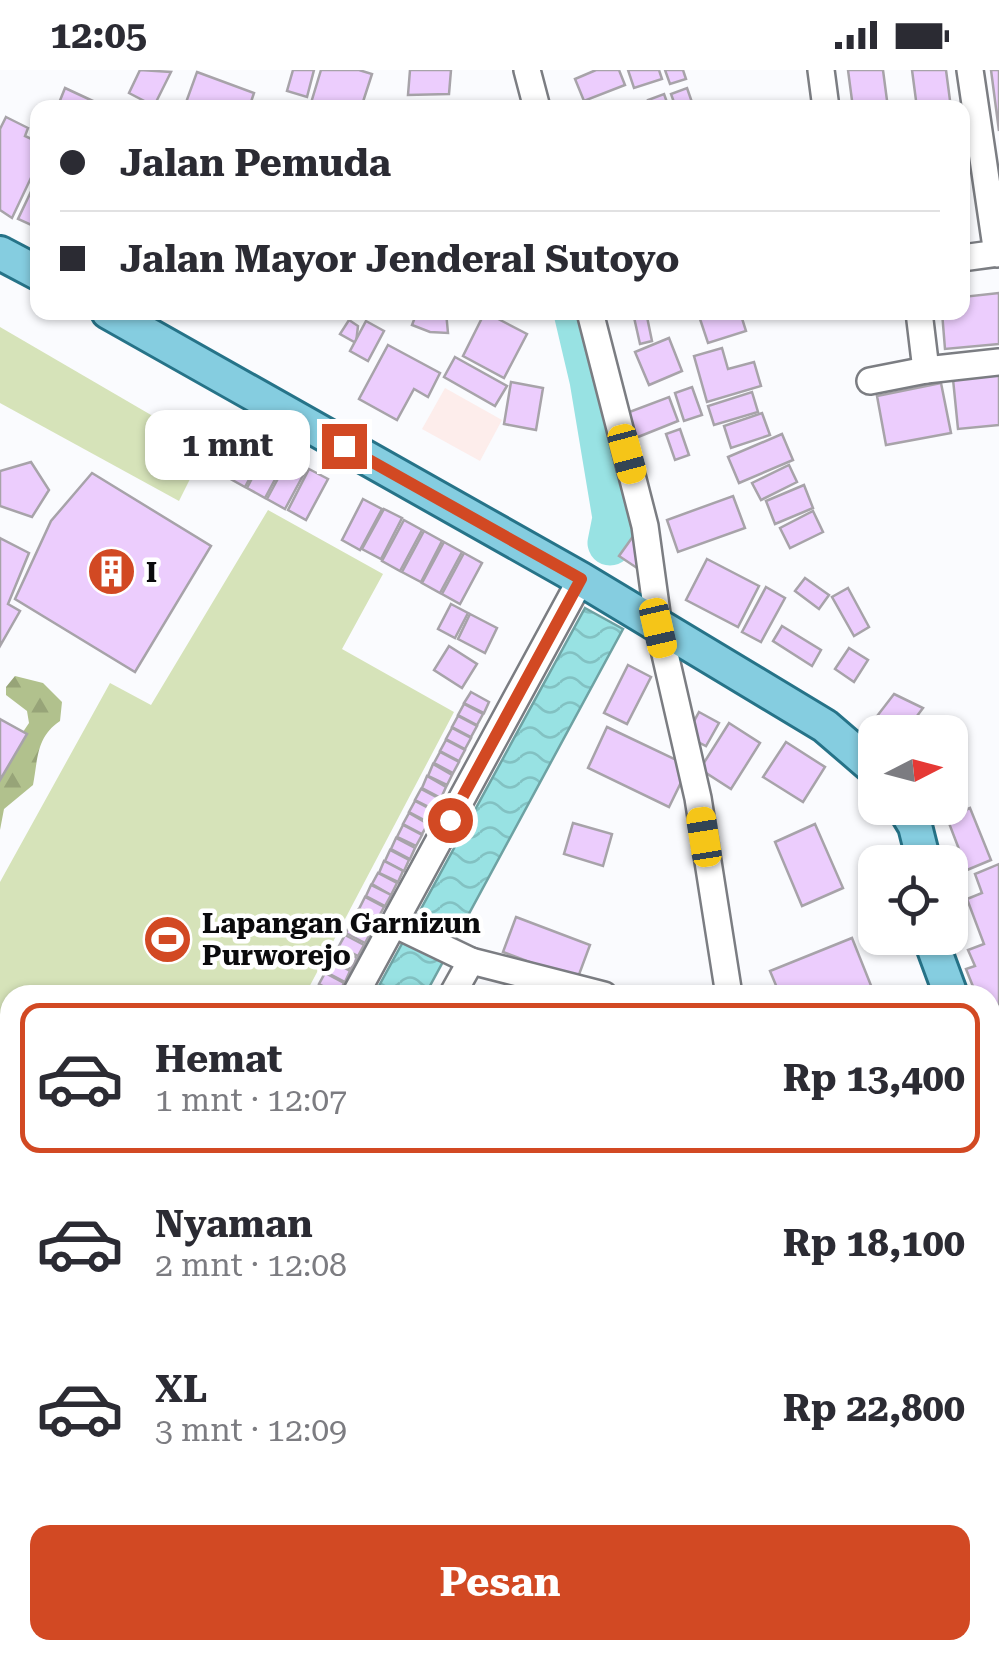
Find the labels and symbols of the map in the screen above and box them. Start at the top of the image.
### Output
callout: 1 mnt [144,411,309,481]
car [605,421,649,487]
route end [322,424,367,469]
building icon: I [85,546,137,598]
place label: I [146,556,157,589]
car [637,595,679,661]
north arrow [858,715,968,825]
route start [428,798,473,843]
car [684,805,724,869]
place label: Lapangan Garnizun Purworejo [202,907,481,972]
sports icon: Lapangan Garnizun Purworejo [141,913,193,965]

